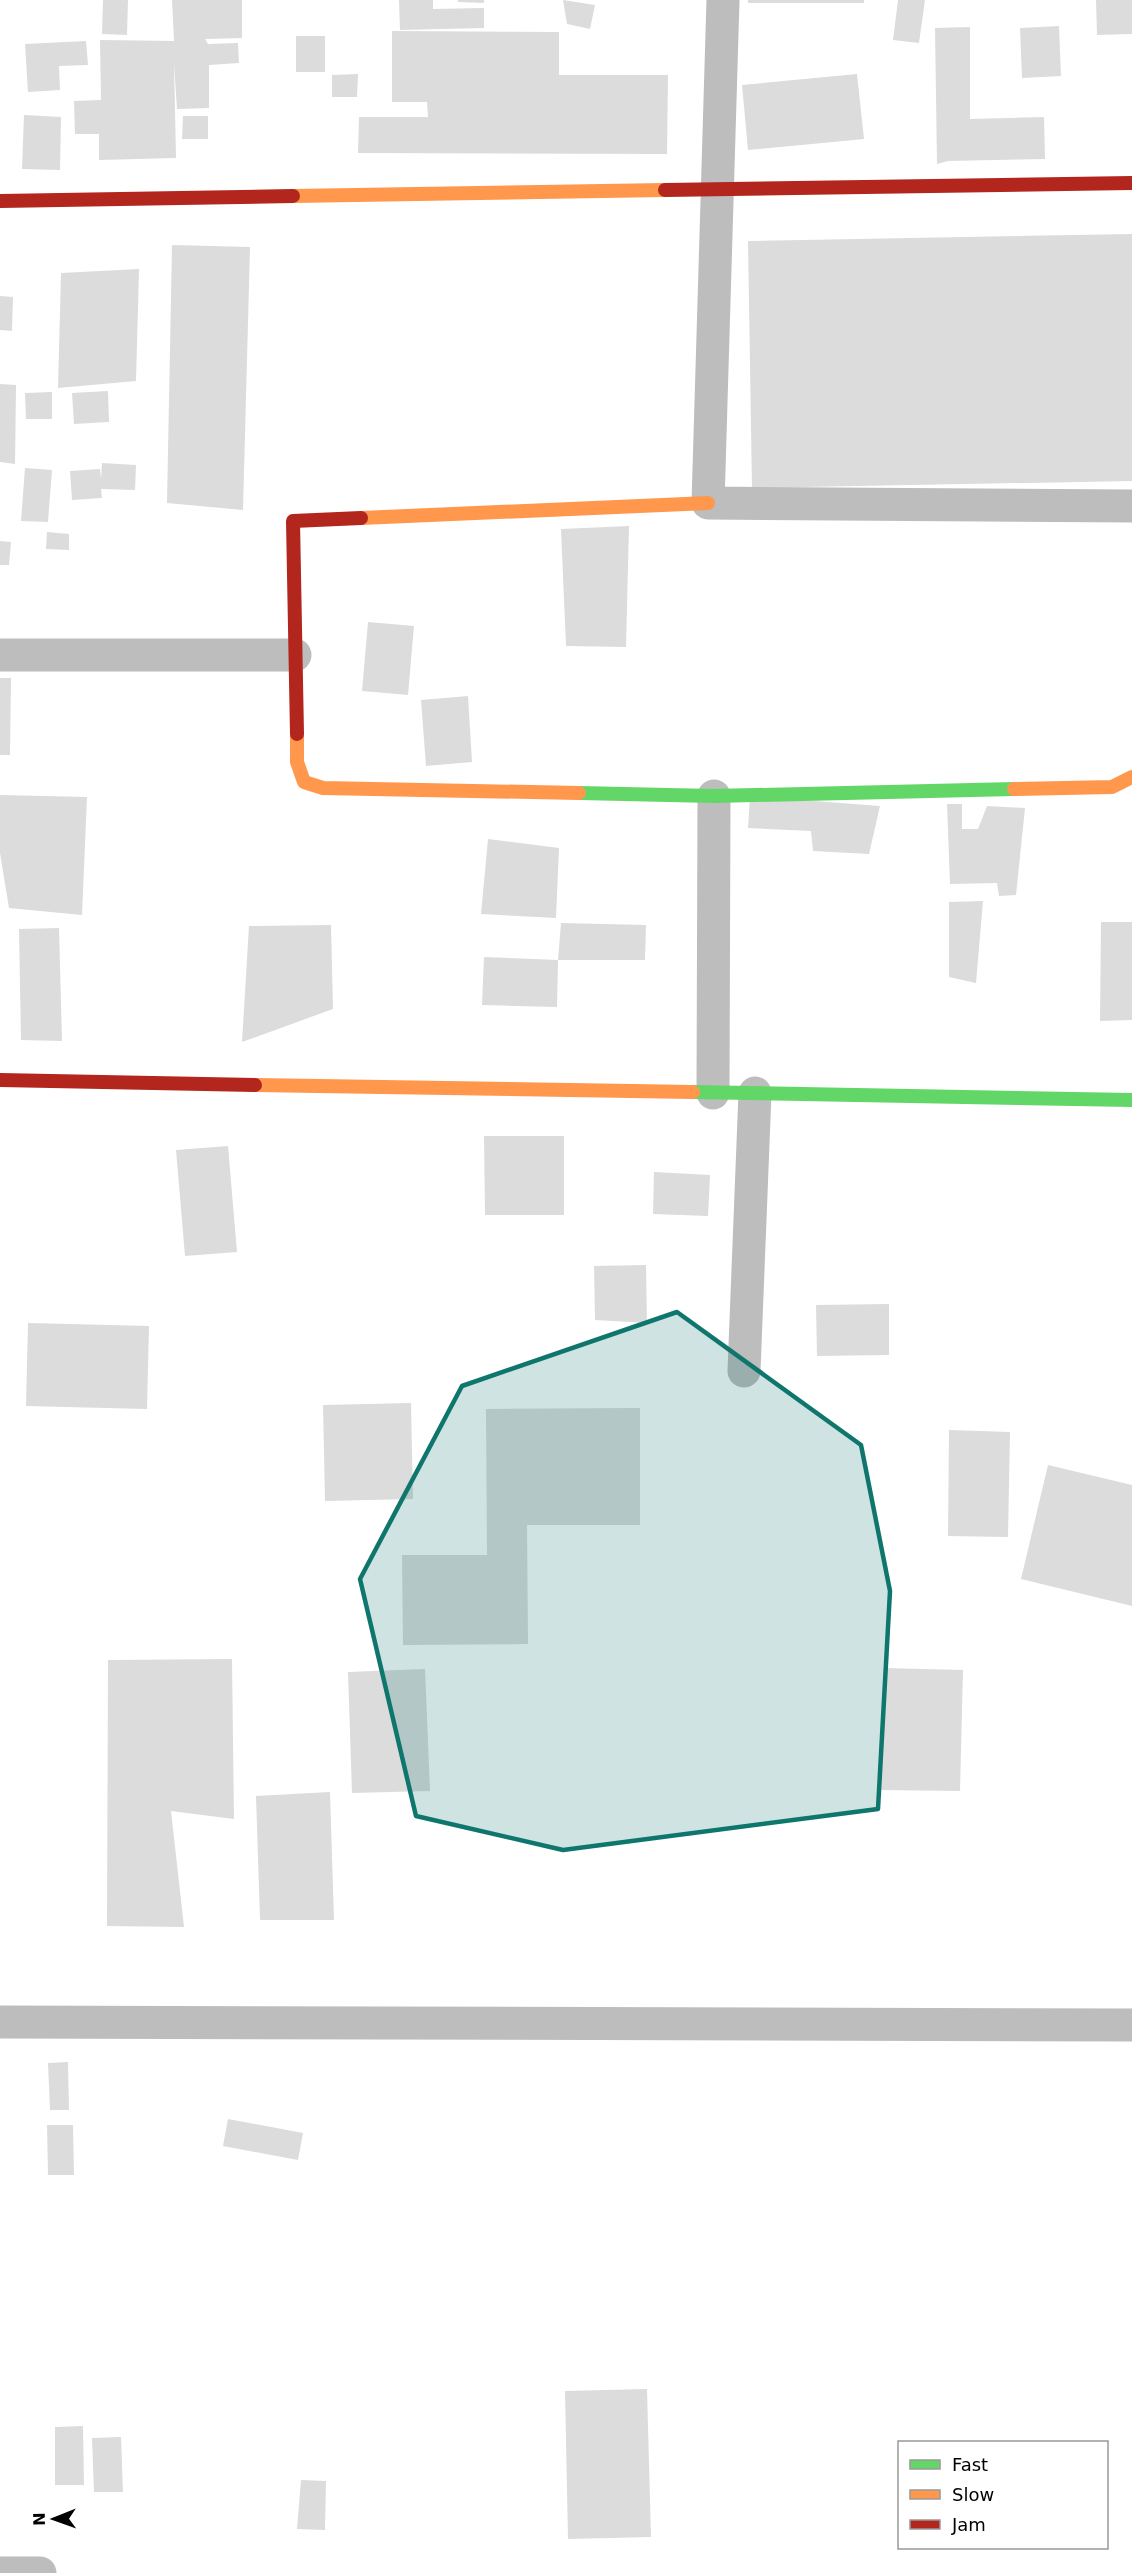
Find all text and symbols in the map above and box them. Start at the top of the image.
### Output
legend [898,2441,1108,2549]
text: Fast [952,2454,988,2475]
text: Slow [952,2484,994,2505]
north arrow [24,2489,84,2549]
text: N [30,2512,49,2526]
text: Jam [951,2514,986,2535]

